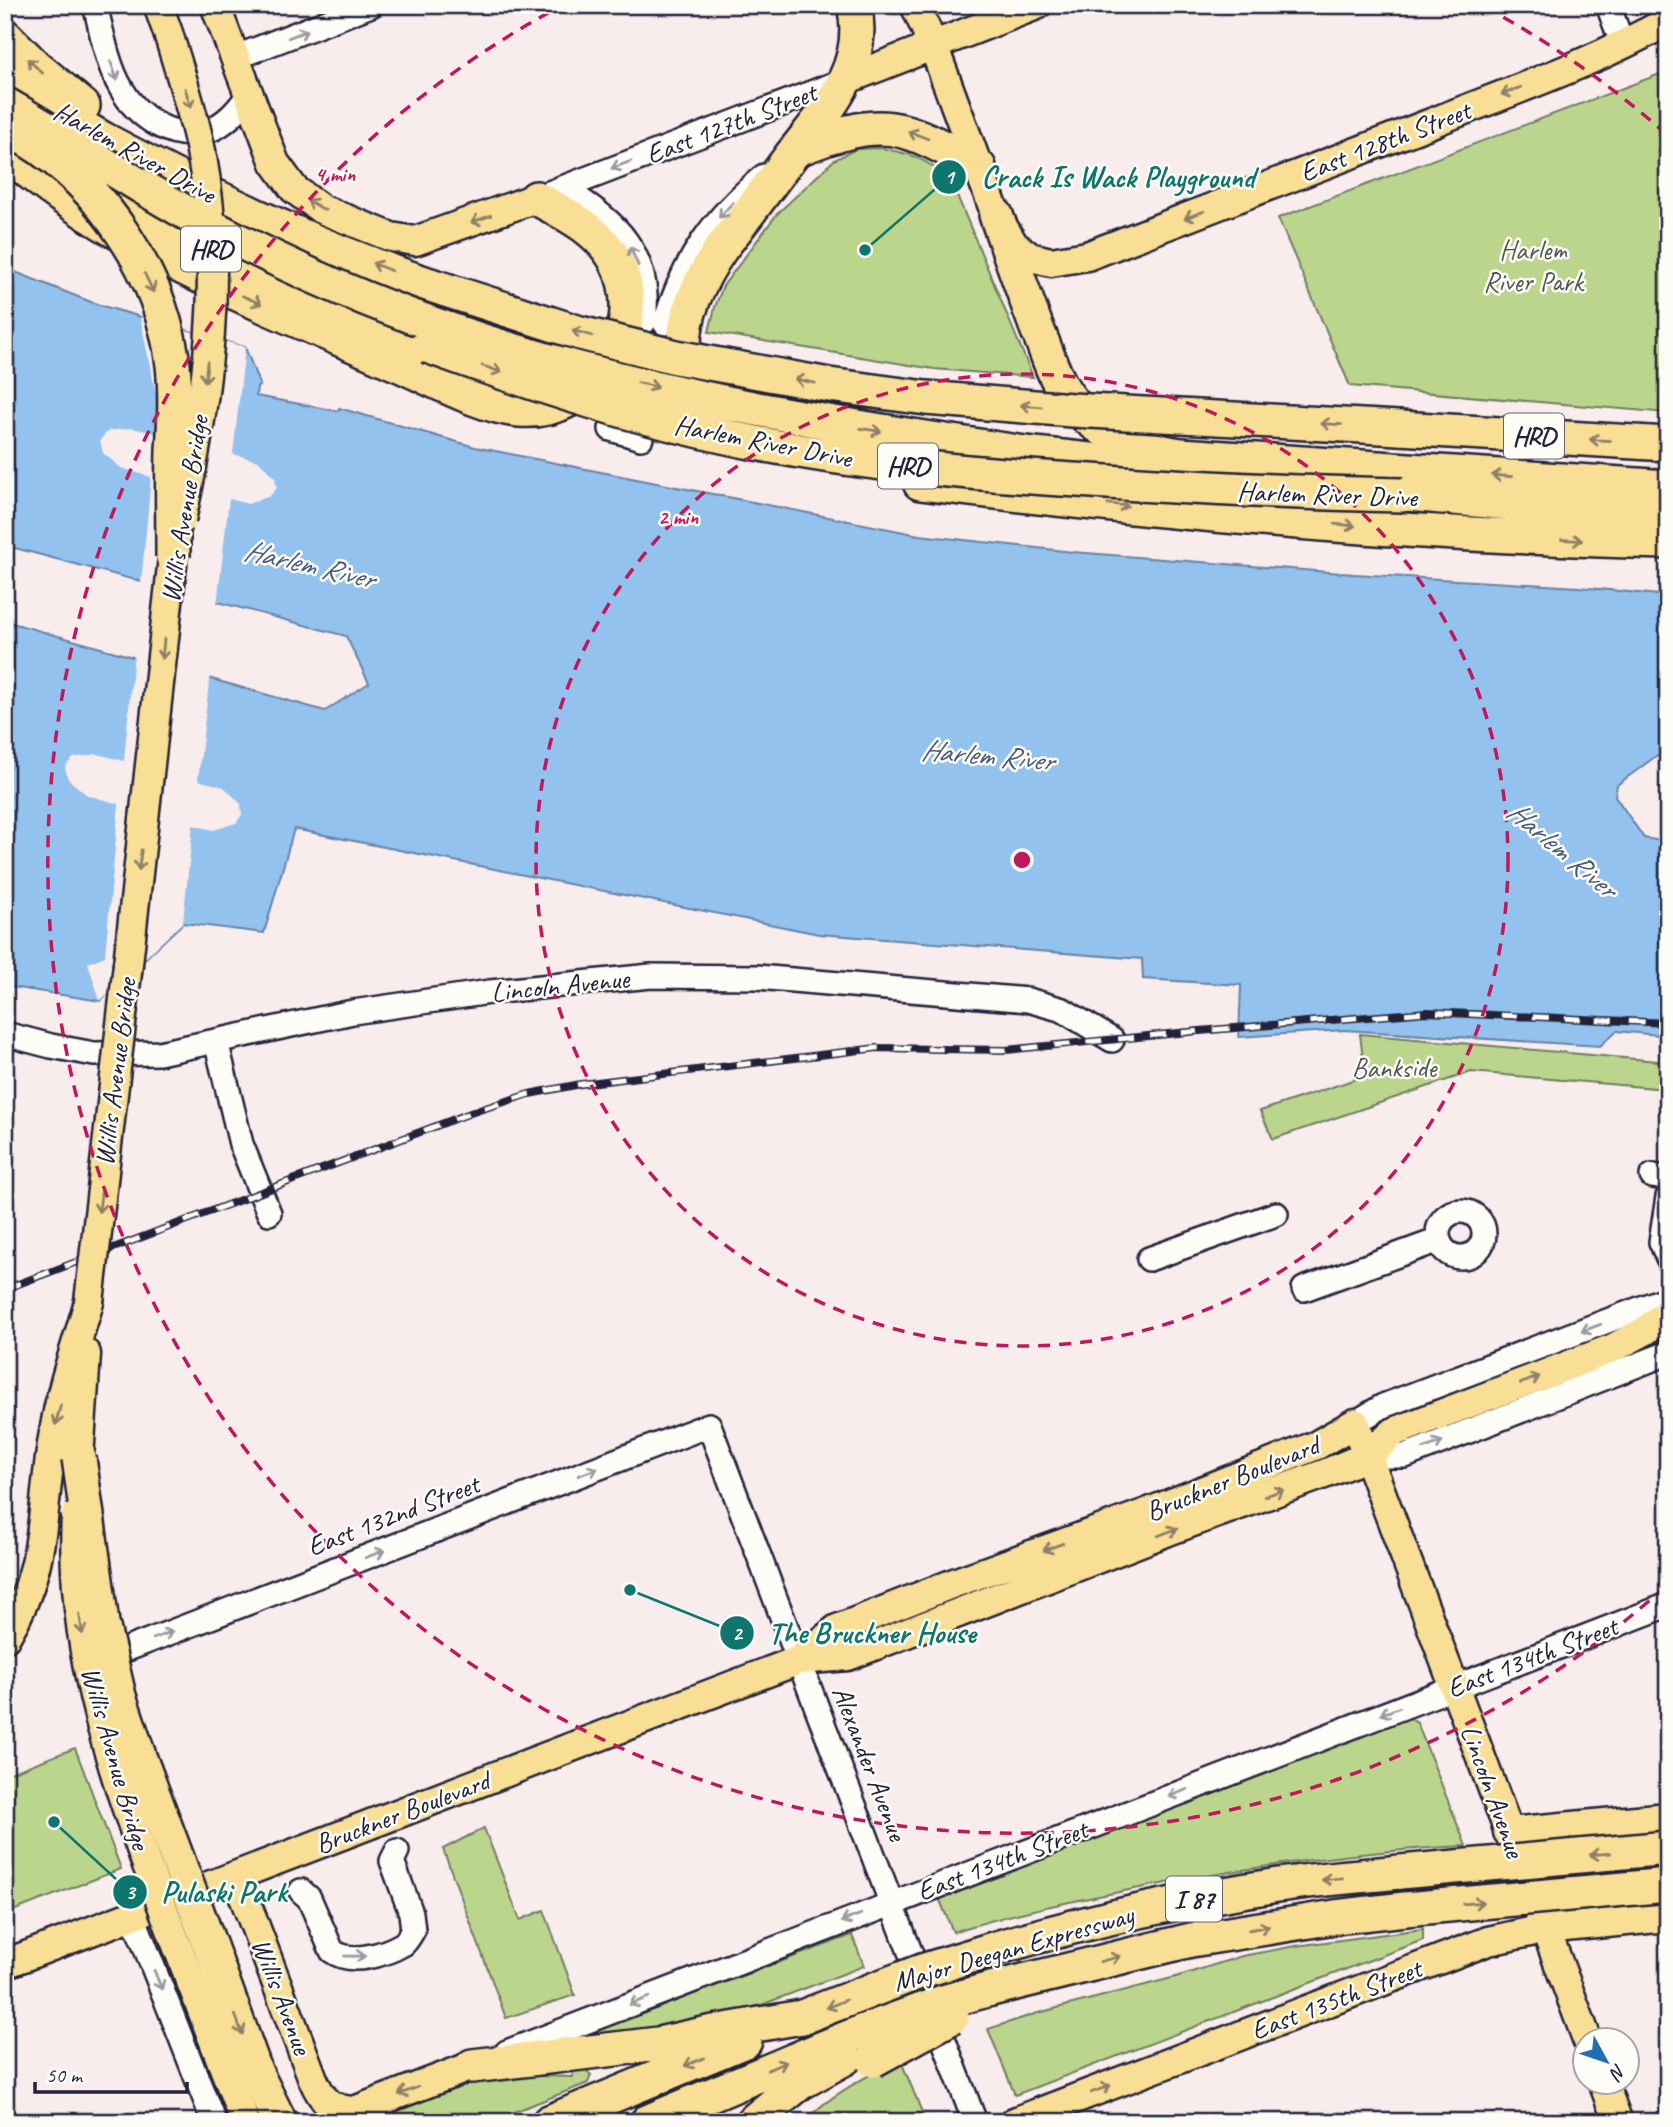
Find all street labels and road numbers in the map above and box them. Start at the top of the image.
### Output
street label: East 127th Street [641,73,824,172]
street label: East 128th Street [1295,91,1478,190]
street label: Harlem River Drive [48,93,224,212]
road number: HRD [181,226,241,272]
street label: Harlem River Drive [671,407,856,476]
street label: Willis Avenue Bridge [152,411,216,605]
road number: HRD [1504,414,1564,458]
road number: HRD [878,444,938,488]
street label: Harlem River Drive [1237,473,1419,515]
street label: Lincoln Avenue [489,960,633,1010]
street label: Willis Avenue Bridge [86,975,144,1168]
street label: Bruckner Boulevard [1140,1426,1328,1529]
street label: East 132nd Street [302,1465,486,1564]
street label: East 134th Street [1442,1607,1625,1706]
street label: Willis Avenue Bridge [73,1663,159,1855]
street label: Alexander Avenue [824,1681,916,1847]
street label: Lincoln Avenue [1453,1720,1534,1864]
street label: Bruckner Boulevard [310,1761,498,1861]
street label: East 134th Street [912,1810,1095,1909]
road number: I 87 [1166,1876,1222,1922]
street label: Major Deegan Expressway [889,1896,1140,1999]
street label: Willis Avenue [244,1933,321,2061]
street label: East 135th Street [1246,1949,1429,2048]

